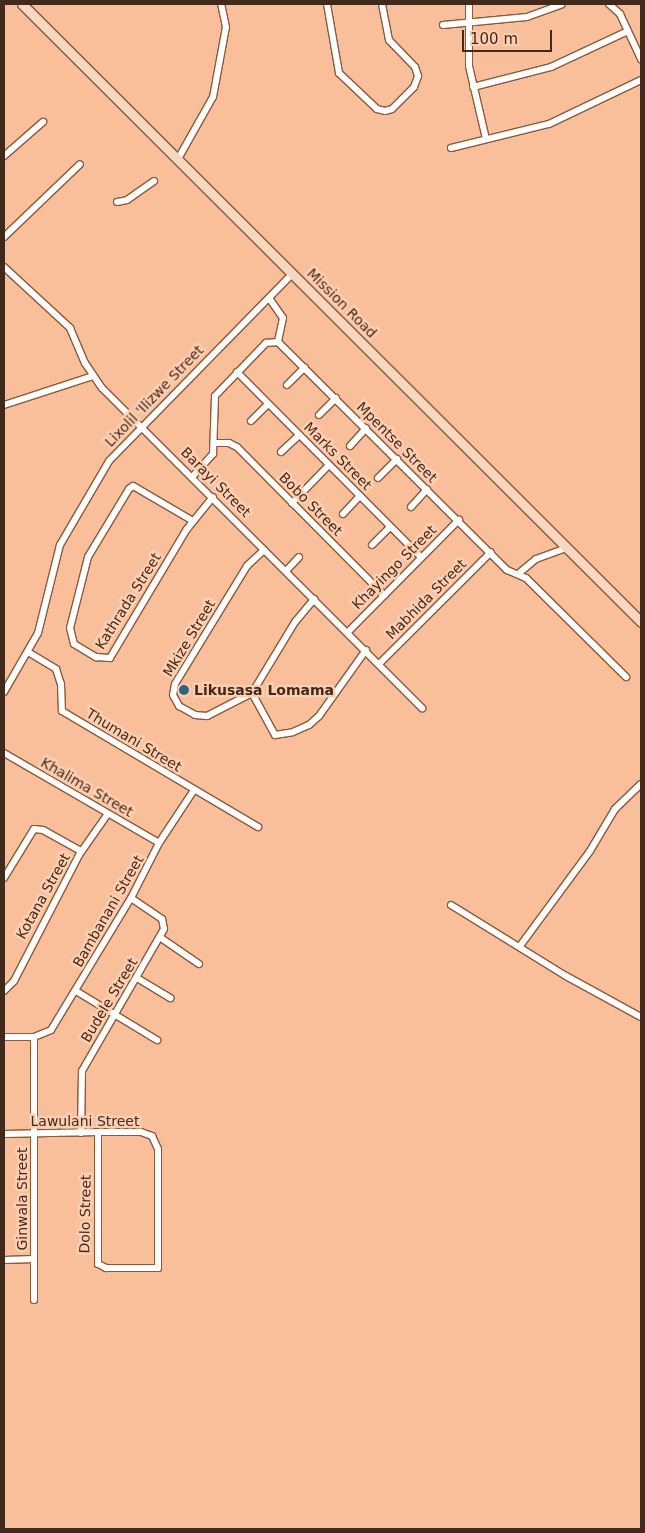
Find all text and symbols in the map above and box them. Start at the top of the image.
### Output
scale bar [465,20,555,52]
text: 100 m [470,30,518,48]
street label: Mission Road [304,265,380,341]
street label: Lixolil 'Ilizwe Street [101,342,207,450]
street label: Mpentse Street [353,398,441,486]
street label: Marks Street [301,419,375,493]
street label: Barayi Street [178,444,254,520]
street label: Bobo Street [276,469,346,539]
street label: Khayingo Street [348,521,440,613]
street label: Kathrada Street [92,550,164,652]
street label: Mabhida Street [382,555,470,643]
street label: Mkize Street [159,596,219,680]
place label: Likusasa Lomama [194,682,334,698]
marker: Likusasa Lomama [178,684,190,696]
street label: Thumani Street [83,705,185,775]
street label: Khalima Street [38,754,136,820]
street label: Kotana Street [12,850,74,942]
street label: Bambanani Street [69,852,147,970]
street label: Budele Street [77,955,141,1045]
street label: Lawulani Street [31,1113,139,1129]
street label: Ginwala Street [14,1147,30,1251]
street label: Dolo Street [76,1174,94,1254]

